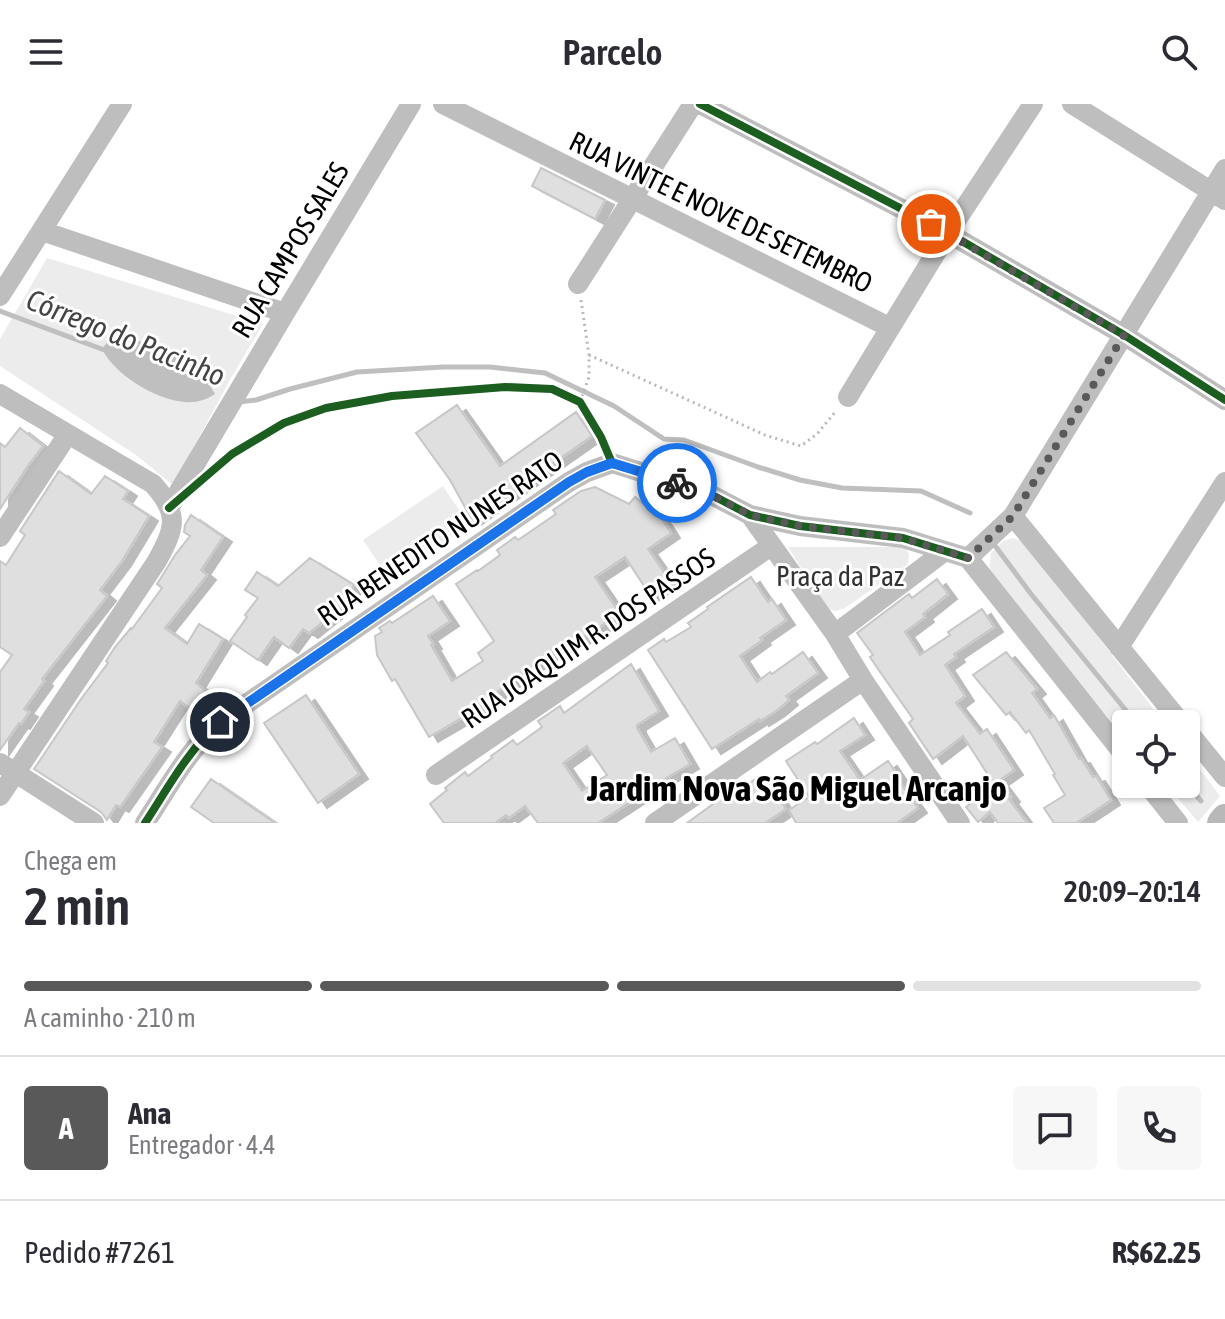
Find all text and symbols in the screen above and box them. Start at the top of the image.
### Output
icon: menu [24,30,68,74]
icon: search [1157,30,1201,74]
text: Parcelo [562,31,663,73]
street label: RUA VINTE E NOVE DE SETEMBRO [564,125,878,299]
street label: RUA CAMPOS SALES [225,156,355,343]
pin [897,190,965,258]
icon: bag [909,202,953,246]
water label: Córrego do Pacinho [22,282,230,392]
courier [637,443,717,523]
street label: RUA BENEDITO NUNES RATO [312,444,568,632]
icon: bike [655,461,699,505]
street label: RUA JOAQUIM R. DOS PASSOS [455,541,721,735]
park label: Praça da Paz [776,560,904,592]
pin [186,688,254,756]
icon: home [198,700,242,744]
map controls [1112,710,1200,798]
button: locate [1112,710,1200,798]
district label: Jardim Nova São Miguel Arcanjo [586,767,1007,809]
text: Chega em [24,846,117,876]
text: 20:09–20:14 [1064,874,1201,908]
text: 2 min [24,876,130,936]
text: A caminho · 210 m [24,1003,196,1033]
button: chat [1013,1086,1097,1170]
button: phone [1117,1086,1201,1170]
text: Ana [128,1096,171,1130]
text: A [59,1111,73,1145]
text: Entregador · 4.4 [128,1130,275,1160]
text: Pedido #7261 [24,1235,175,1269]
text: R$62.25 [1112,1235,1201,1269]

